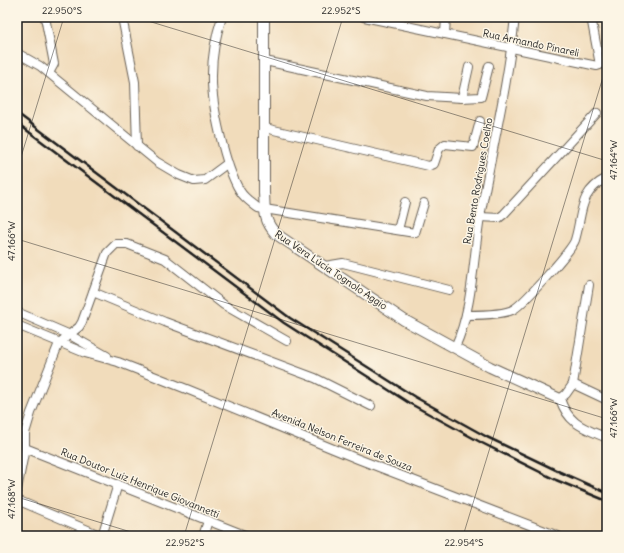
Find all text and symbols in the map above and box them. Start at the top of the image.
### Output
text: 22.950°S [42,4,82,17]
text: 22.952°S [322,4,361,17]
street label: Rua Armando Pinareli [482,26,580,60]
street label: Rua Bento Rodrigues Coelho [460,116,496,245]
text: 47.164°W [607,140,620,180]
text: 47.166°W [5,221,18,261]
street label: Rua Vera Lúcia Tognolo Aggio [272,227,390,313]
text: 47.166°W [607,398,620,438]
street label: Avenida Nelson Ferreira de Souza [270,406,414,474]
street label: Rua Doutor Luiz Henrique Giovannetti [59,445,221,521]
text: 47.168°W [5,479,18,519]
text: 22.952°S [166,536,205,549]
text: 22.954°S [444,536,484,549]

